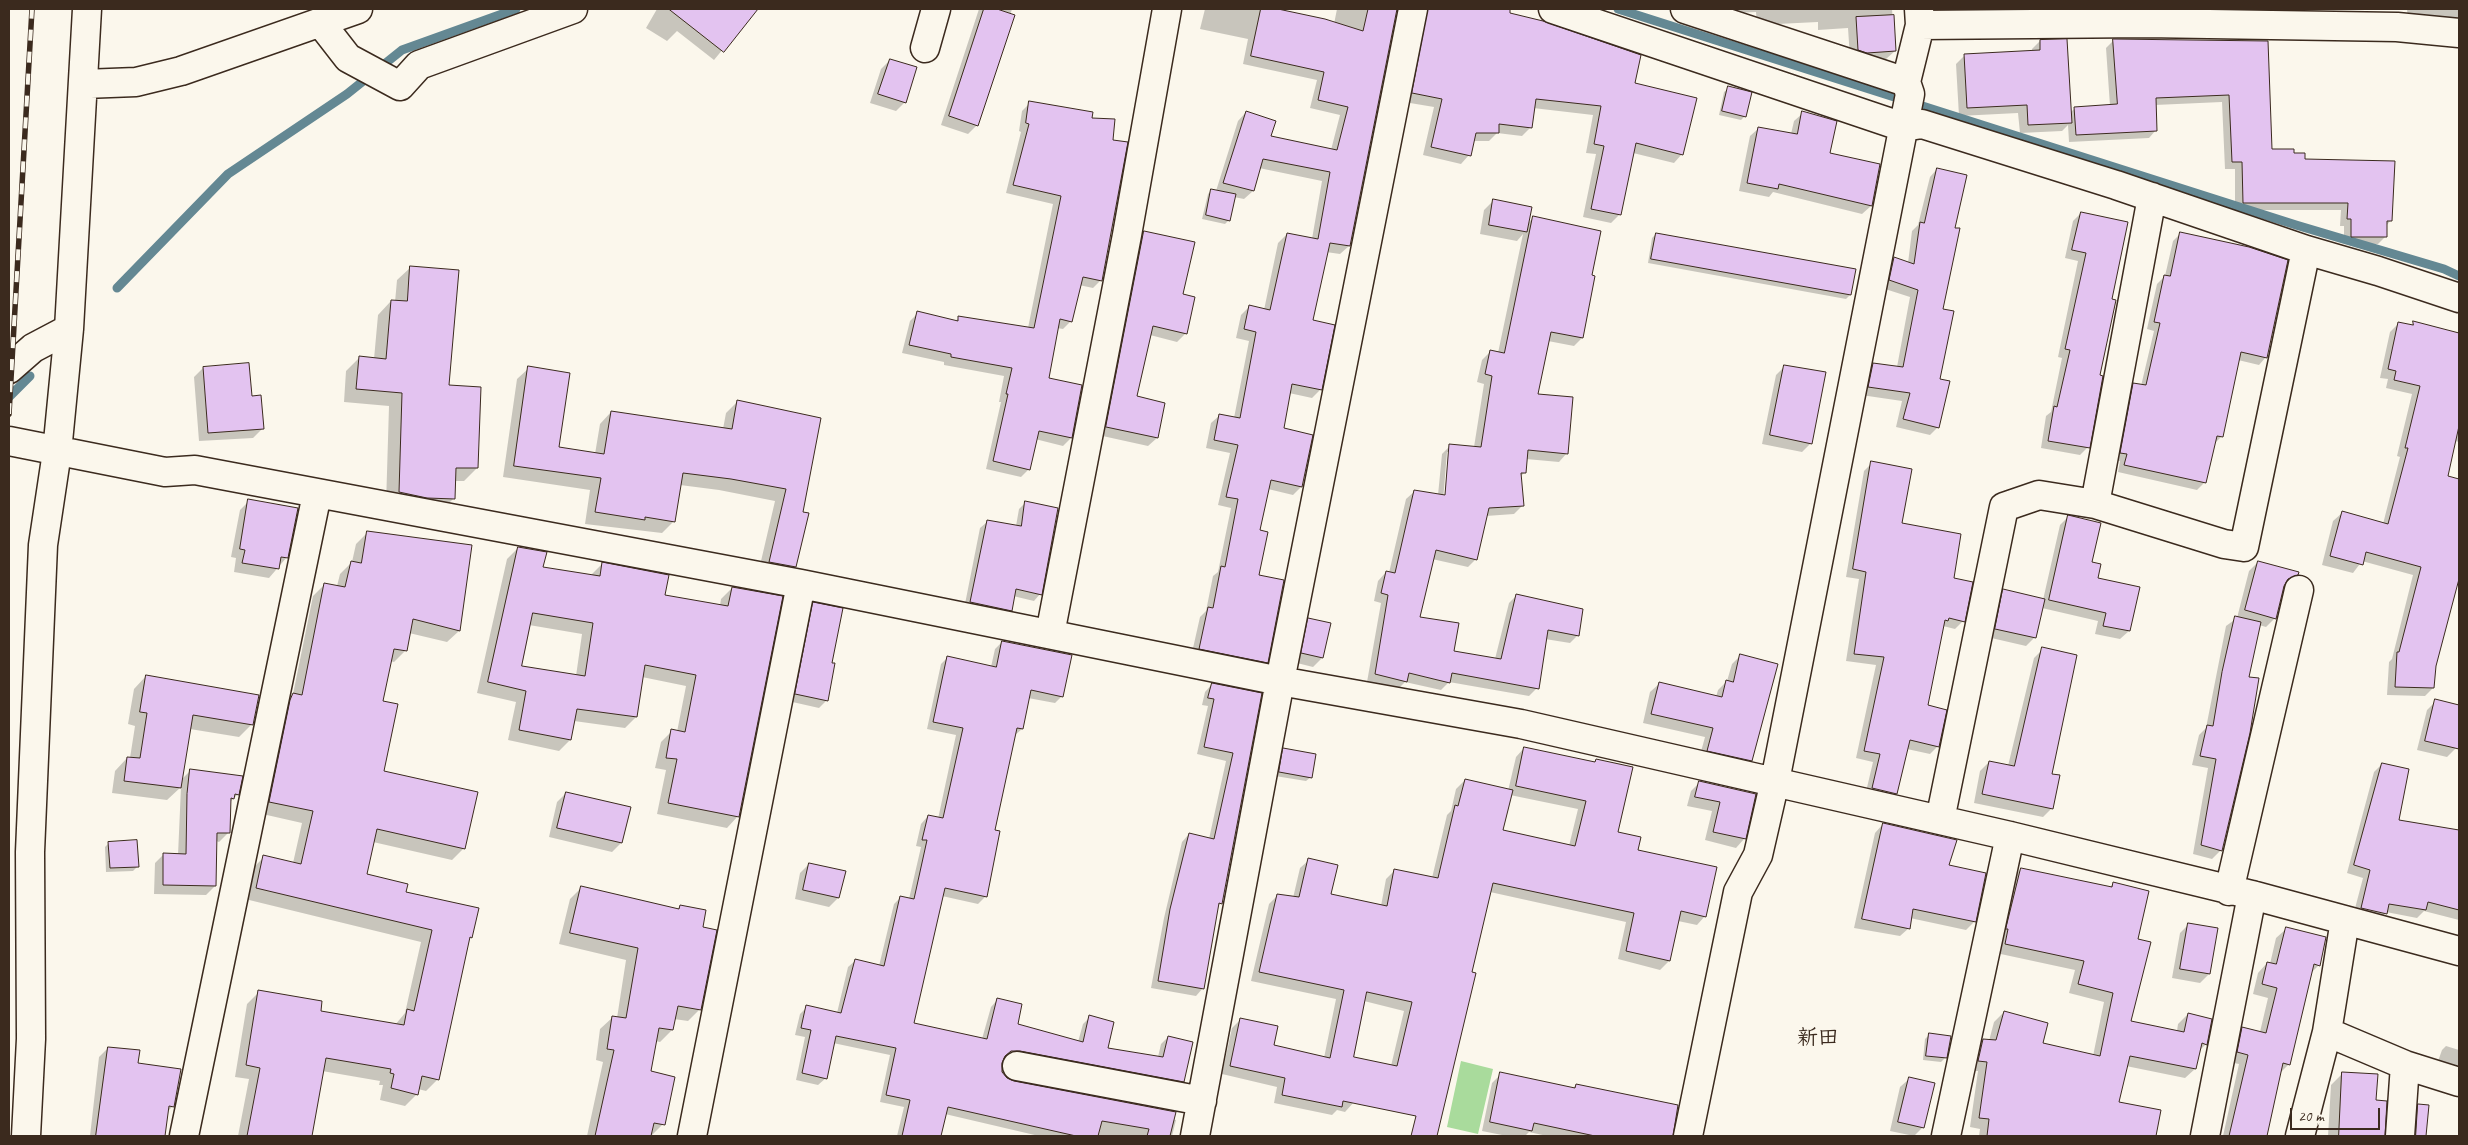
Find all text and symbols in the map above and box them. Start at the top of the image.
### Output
district label: 新田 [1797,1025,1839,1051]
scale bar [2293,1098,2383,1130]
text: 20 m [2298,1107,2324,1126]

